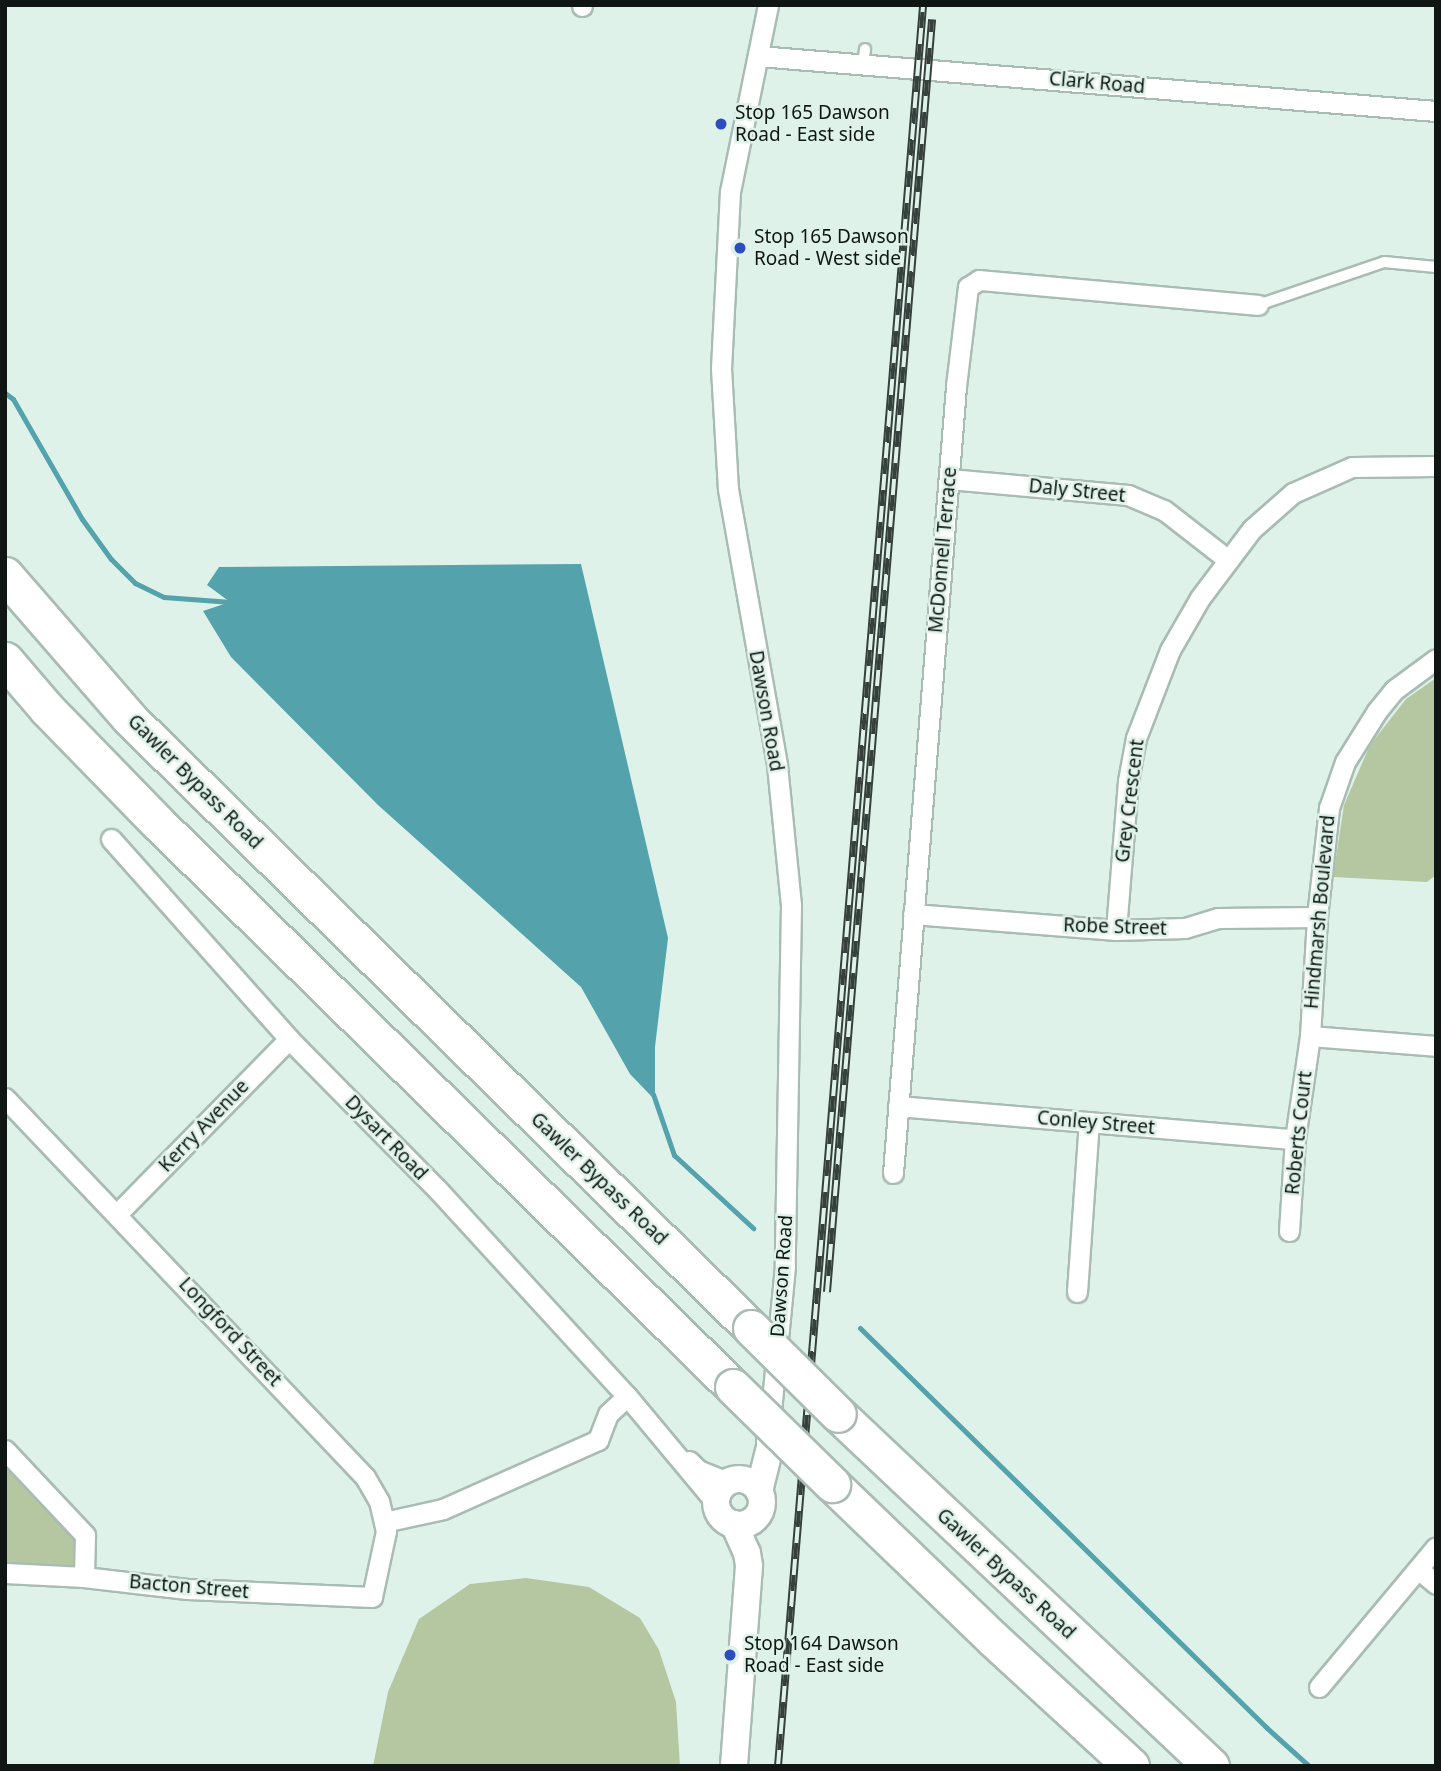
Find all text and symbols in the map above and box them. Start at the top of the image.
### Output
street label: Clark Road [1048,67,1146,99]
place label: Stop 165 Dawson Road - East side [735,102,890,146]
marker: Stop 165 Dawson Road - East side [713,116,729,132]
place label: Stop 165 Dawson Road - West side [754,226,909,270]
marker: Stop 165 Dawson Road - West side [732,240,748,256]
street label: McDonnell Terrace [924,466,962,634]
street label: Daly Street [1028,475,1126,507]
street label: Dawson Road [744,649,788,773]
street label: Gawler Bypass Road [123,710,267,854]
street label: Grey Crescent [1111,738,1149,864]
street label: Hindmarsh Boulevard [1300,814,1340,1010]
street label: Robe Street [1063,914,1167,940]
street label: Roberts Court [1281,1070,1317,1196]
street label: Kerry Avenue [154,1075,254,1177]
street label: Dysart Road [340,1091,432,1185]
street label: Conley Street [1036,1106,1156,1140]
street label: Gawler Bypass Road [526,1108,672,1250]
street label: Dawson Road [766,1214,798,1338]
street label: Longford Street [174,1273,286,1391]
street label: Gawler Bypass Road [932,1504,1080,1644]
street label: Bacton Street [128,1570,250,1604]
place label: Stop 164 Dawson Road - East side [744,1633,899,1677]
marker: Stop 164 Dawson Road - East side [722,1647,738,1663]

